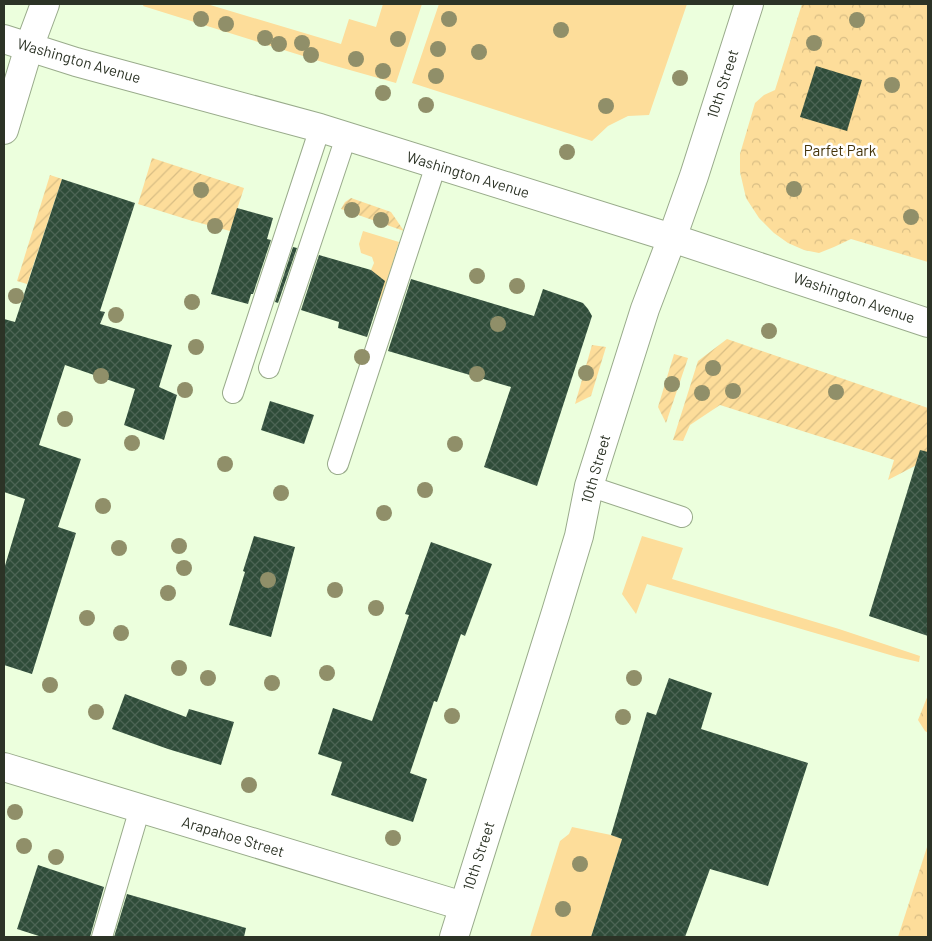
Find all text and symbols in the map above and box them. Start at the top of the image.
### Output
street label: Washington Avenue [15,34,143,86]
street label: 10th Street [702,47,742,120]
park label: Parfet Park [804,141,877,159]
street label: Washington Avenue [405,147,532,201]
street label: Washington Avenue [791,268,918,326]
street label: 10th Street [577,432,614,505]
street label: Arapahoe Street [180,812,287,860]
street label: 10th Street [458,819,498,892]

